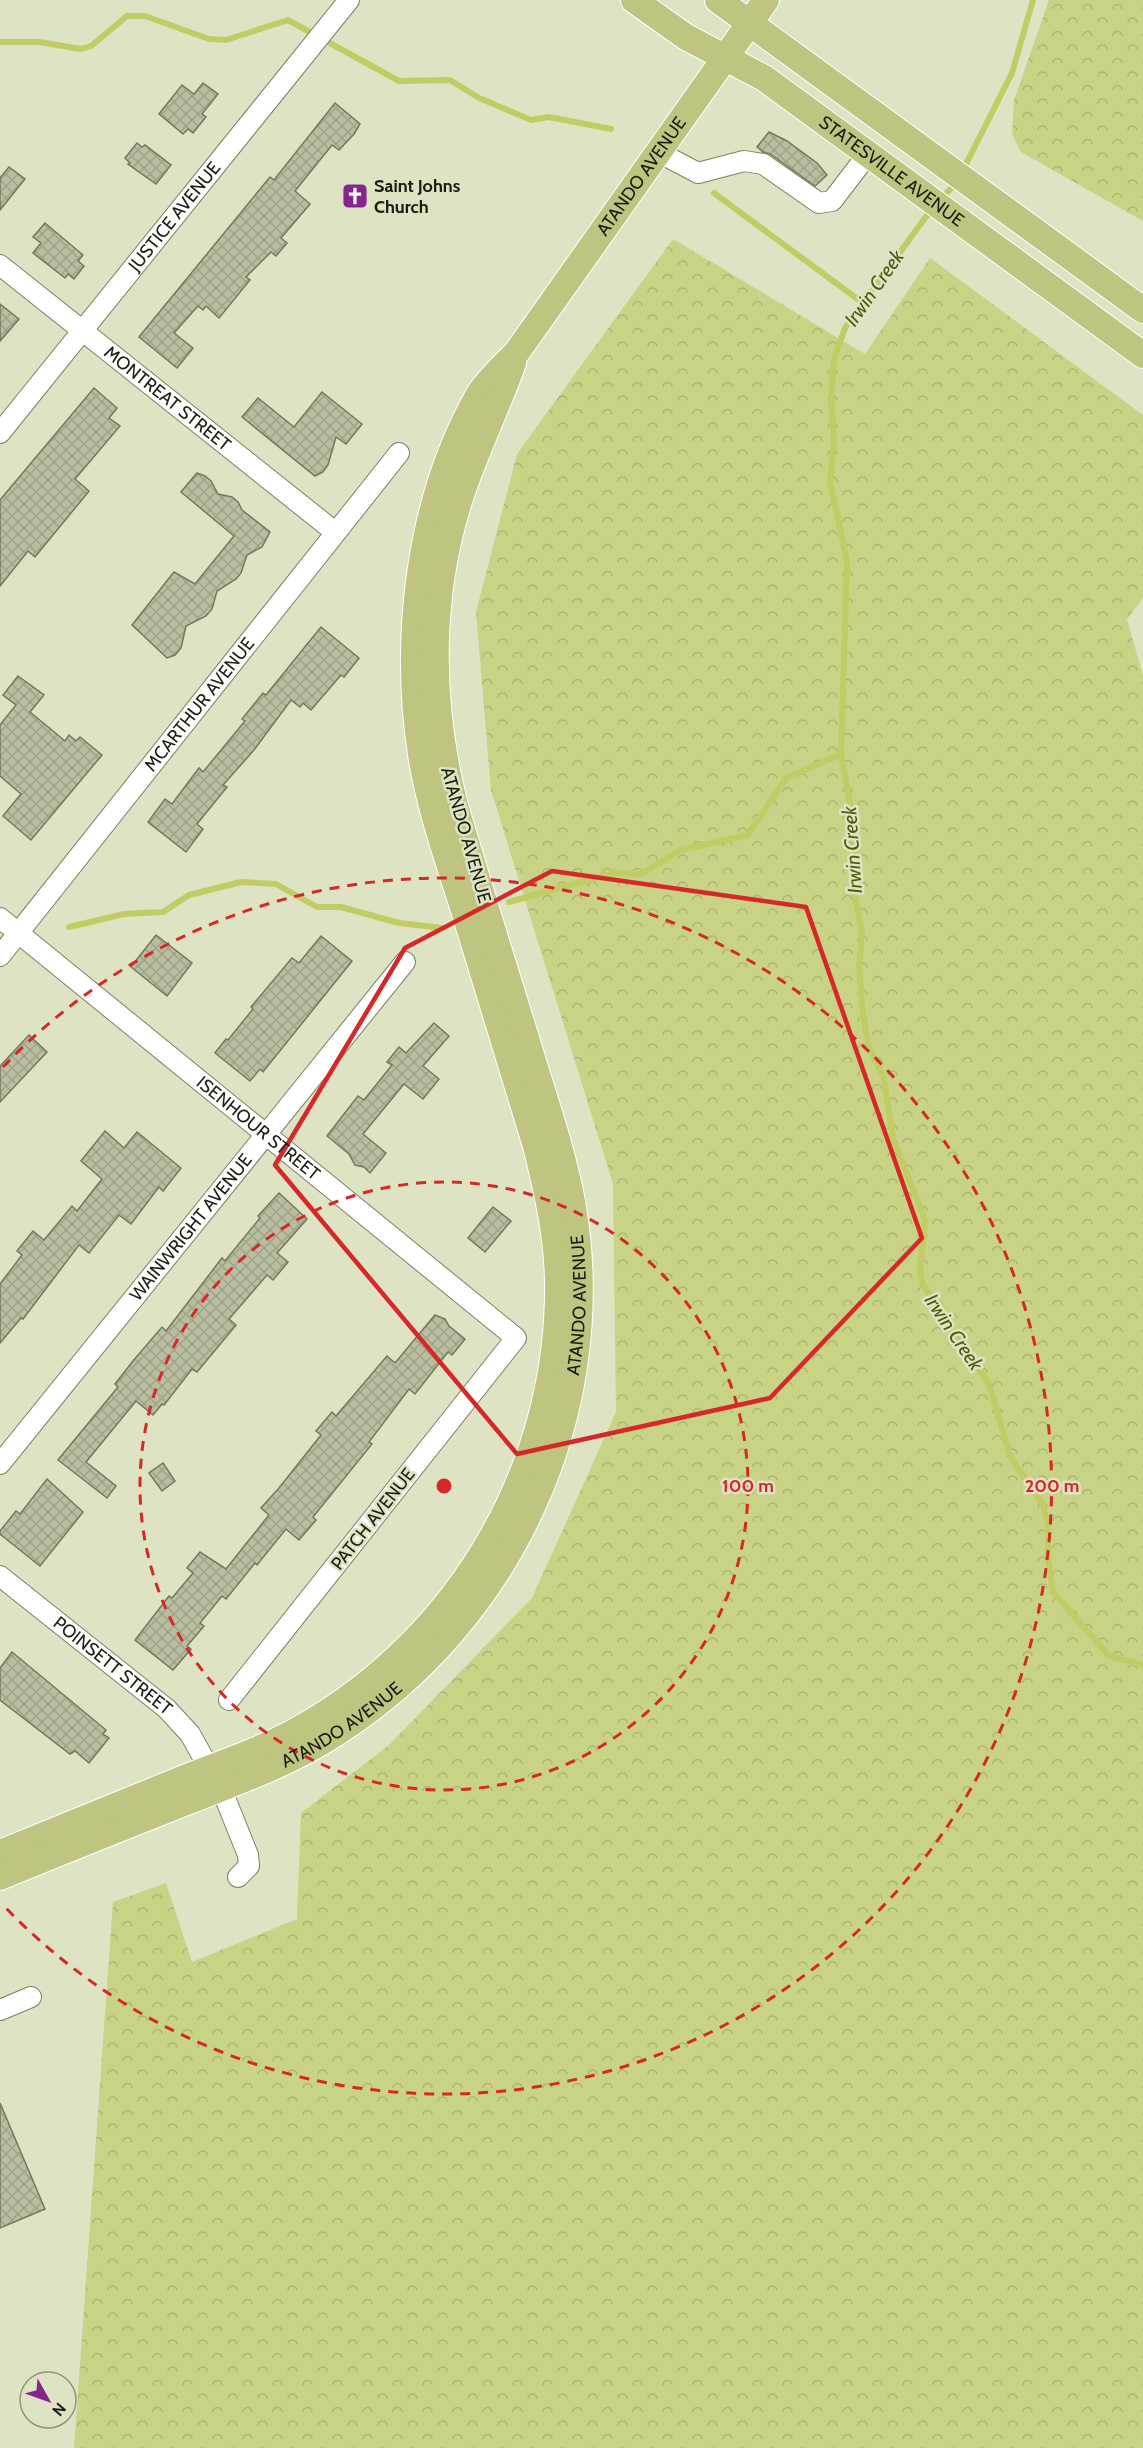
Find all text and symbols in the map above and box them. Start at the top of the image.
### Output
street label: STATESVILLE AVENUE [815,111,968,231]
street label: ATANDO AVENUE [592,112,691,240]
street label: JUSTICE AVENUE [123,157,225,277]
place label: Saint Johns Church [374,175,461,218]
church icon: Saint Johns Church [340,181,370,211]
water label: Irwin Creek [839,244,910,331]
street label: MONTREAT STREET [100,341,235,456]
street label: MCARTHUR AVENUE [140,633,259,776]
street label: ATANDO AVENUE [436,765,496,905]
water label: Irwin Creek [837,804,867,894]
street label: ISENHOUR STREET [192,1071,325,1185]
street label: WAINWRIGHT AVENUE [125,1149,257,1305]
street label: ATANDO AVENUE [562,1234,591,1377]
water label: Irwin Creek [920,1289,989,1376]
street label: PATCH AVENUE [326,1464,420,1574]
text: 100 m [722,1475,774,1497]
text: 200 m [1025,1475,1079,1497]
centre of rings [434,1476,454,1496]
street label: POINSETT STREET [49,1612,177,1720]
street label: ATANDO AVENUE [278,1677,406,1773]
north arrow [18,2370,78,2430]
text: N [48,2399,70,2420]

